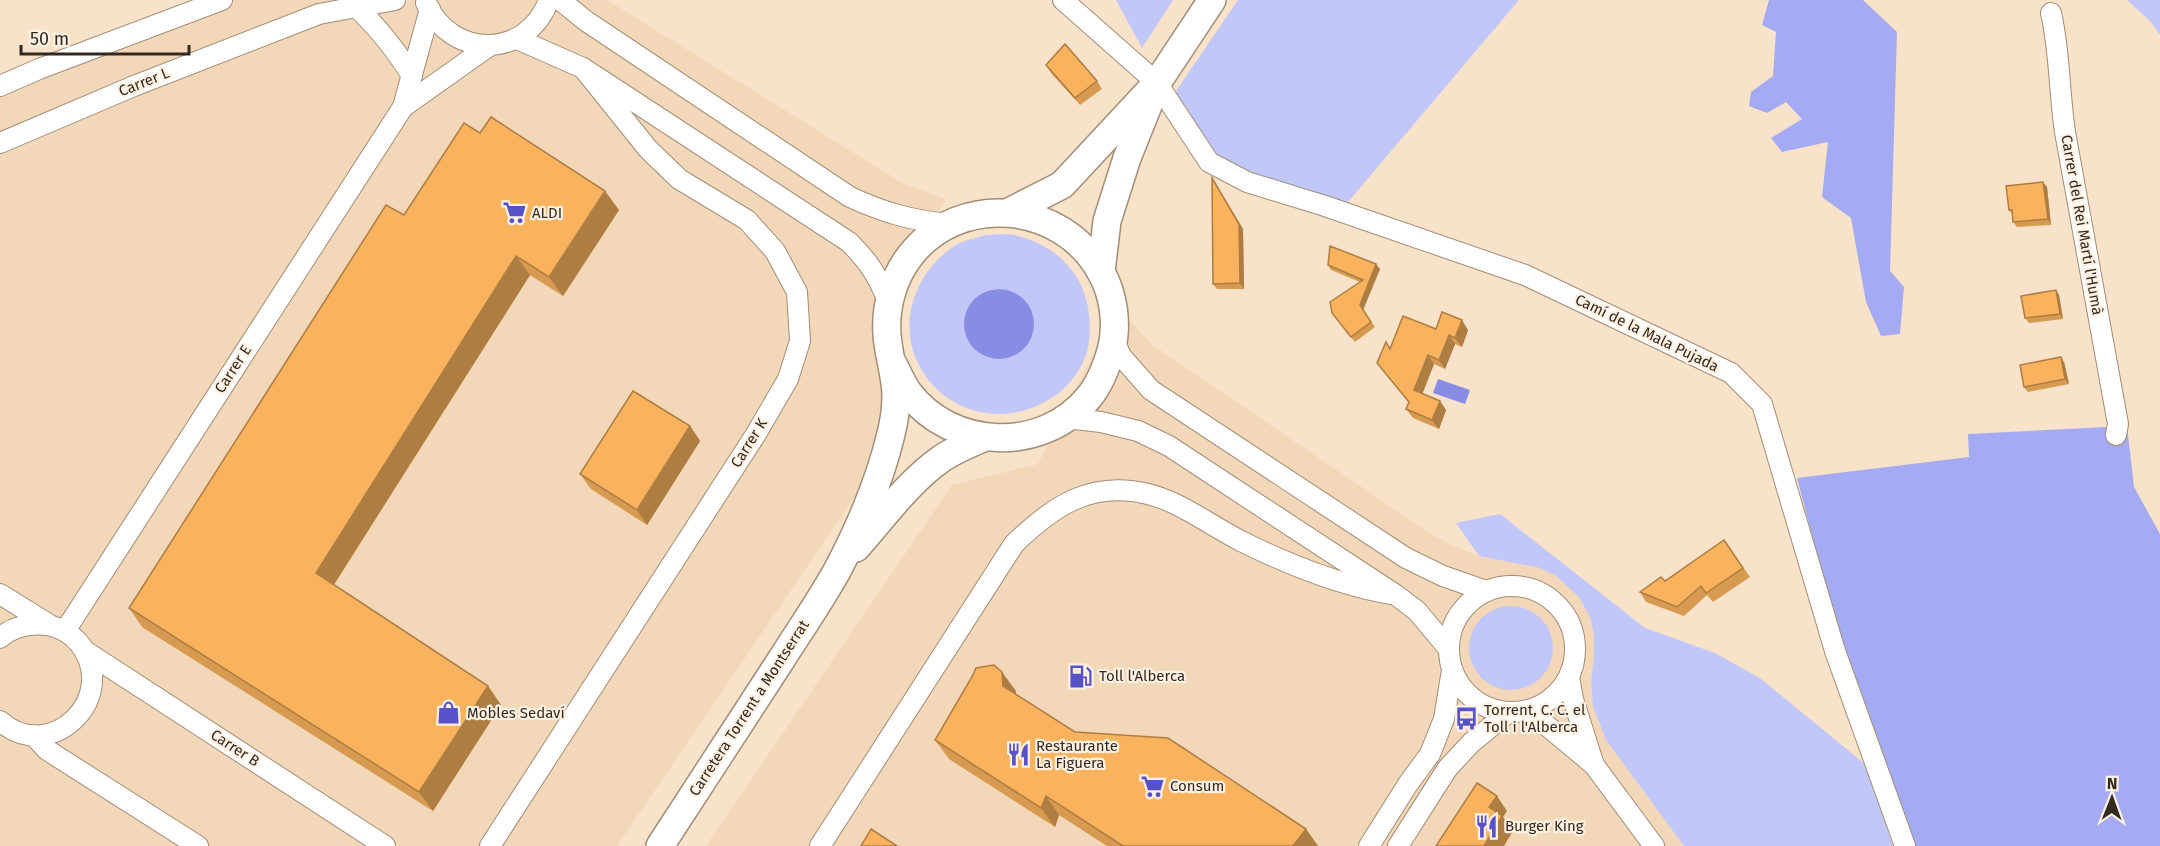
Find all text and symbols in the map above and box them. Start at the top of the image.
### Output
scale bar [21,18,189,56]
text: 50 m [30,28,69,50]
street label: Carrer L [116,64,172,100]
street label: Carrer del Rei Martí l'Humà [2057,133,2107,317]
supermarket icon: ALDI [501,200,527,226]
place label: ALDI [532,204,562,222]
street label: Camí de la Mala Pujada [1572,290,1722,376]
street label: Carrer E [211,342,255,396]
street label: Carrer K [727,415,771,471]
street label: Carretera Torrent a Montserrat [685,616,813,799]
fuel station icon: Toll l'Alberca [1068,663,1094,689]
place label: Toll l'Alberca [1099,667,1185,685]
shop icon: Mobles Sedaví [436,700,462,726]
place label: Torrent, C. C. el Toll i l'Alberca [1484,701,1586,736]
place label: Mobles Sedaví [467,704,565,722]
bus stop icon: Torrent, C. C. el Toll i l'Alberca [1453,706,1479,732]
street label: Carrer B [207,726,263,770]
place label: Restaurante La Figuera [1036,737,1118,772]
restaurant icon: Restaurante La Figuera [1005,742,1031,768]
north arrow [2082,768,2142,828]
supermarket icon: Consum [1139,773,1165,799]
text: N [2107,774,2118,793]
place label: Consum [1170,777,1224,795]
restaurant icon: Burger King [1474,813,1500,839]
place label: Burger King [1505,817,1584,835]

